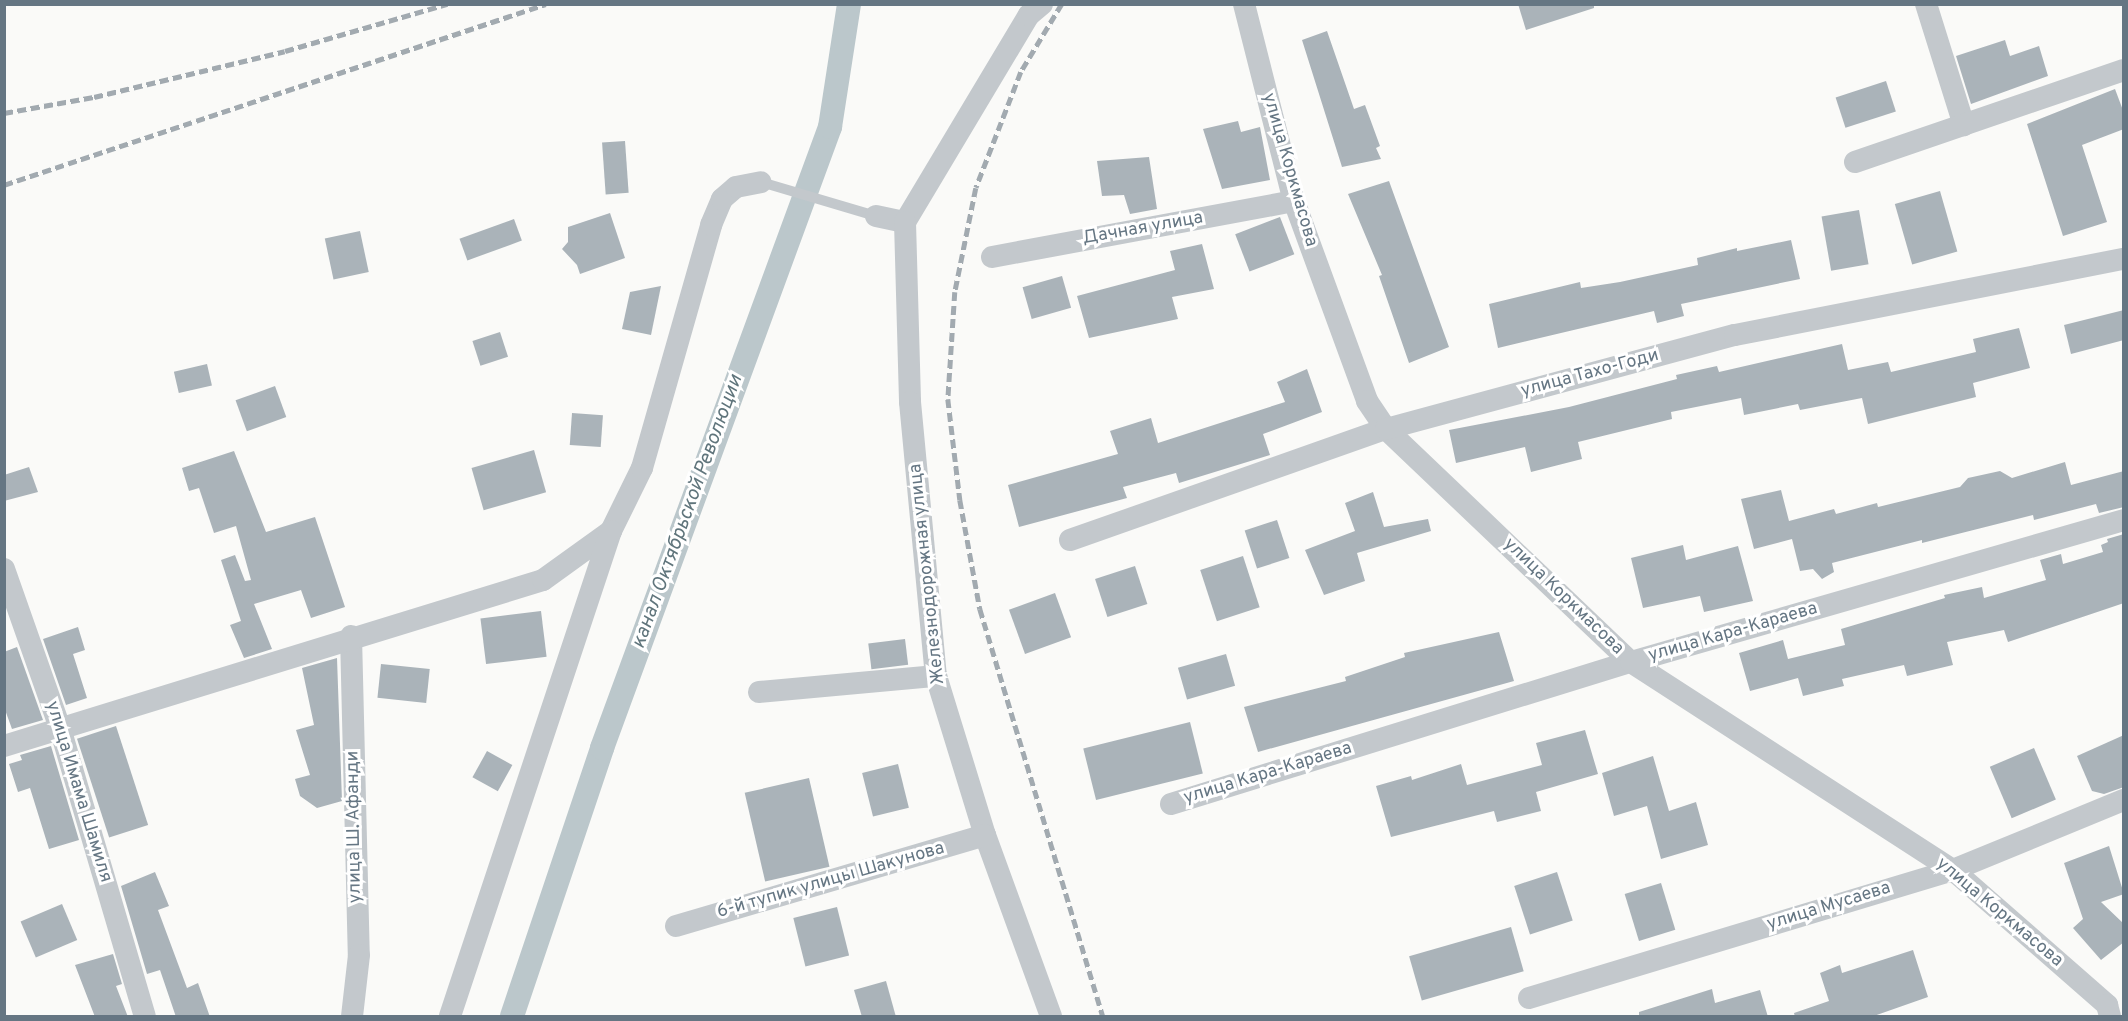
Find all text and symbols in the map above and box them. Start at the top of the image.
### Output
street label: улица Коркмасова [1257,91,1321,249]
street label: Дачная улица [1081,208,1205,250]
street label: улица Тахо-Годи [1518,345,1662,403]
water label: канал Октябрьской Революции [627,372,749,652]
street label: Железнодорожная улица [906,463,950,685]
street label: улица Коркмасова [1498,534,1628,660]
street label: улица Кара-Караева [1646,599,1820,667]
street label: улица Имама Шамиля [40,699,116,885]
street label: улица Кара-Караева [1181,738,1355,810]
street label: улица Ш. Афанди [343,750,367,904]
street label: 6-й тупик улицы Шакунова [715,838,947,924]
street label: улица Коркмасова [1931,854,2067,972]
street label: улица Мусаева [1765,878,1893,936]

